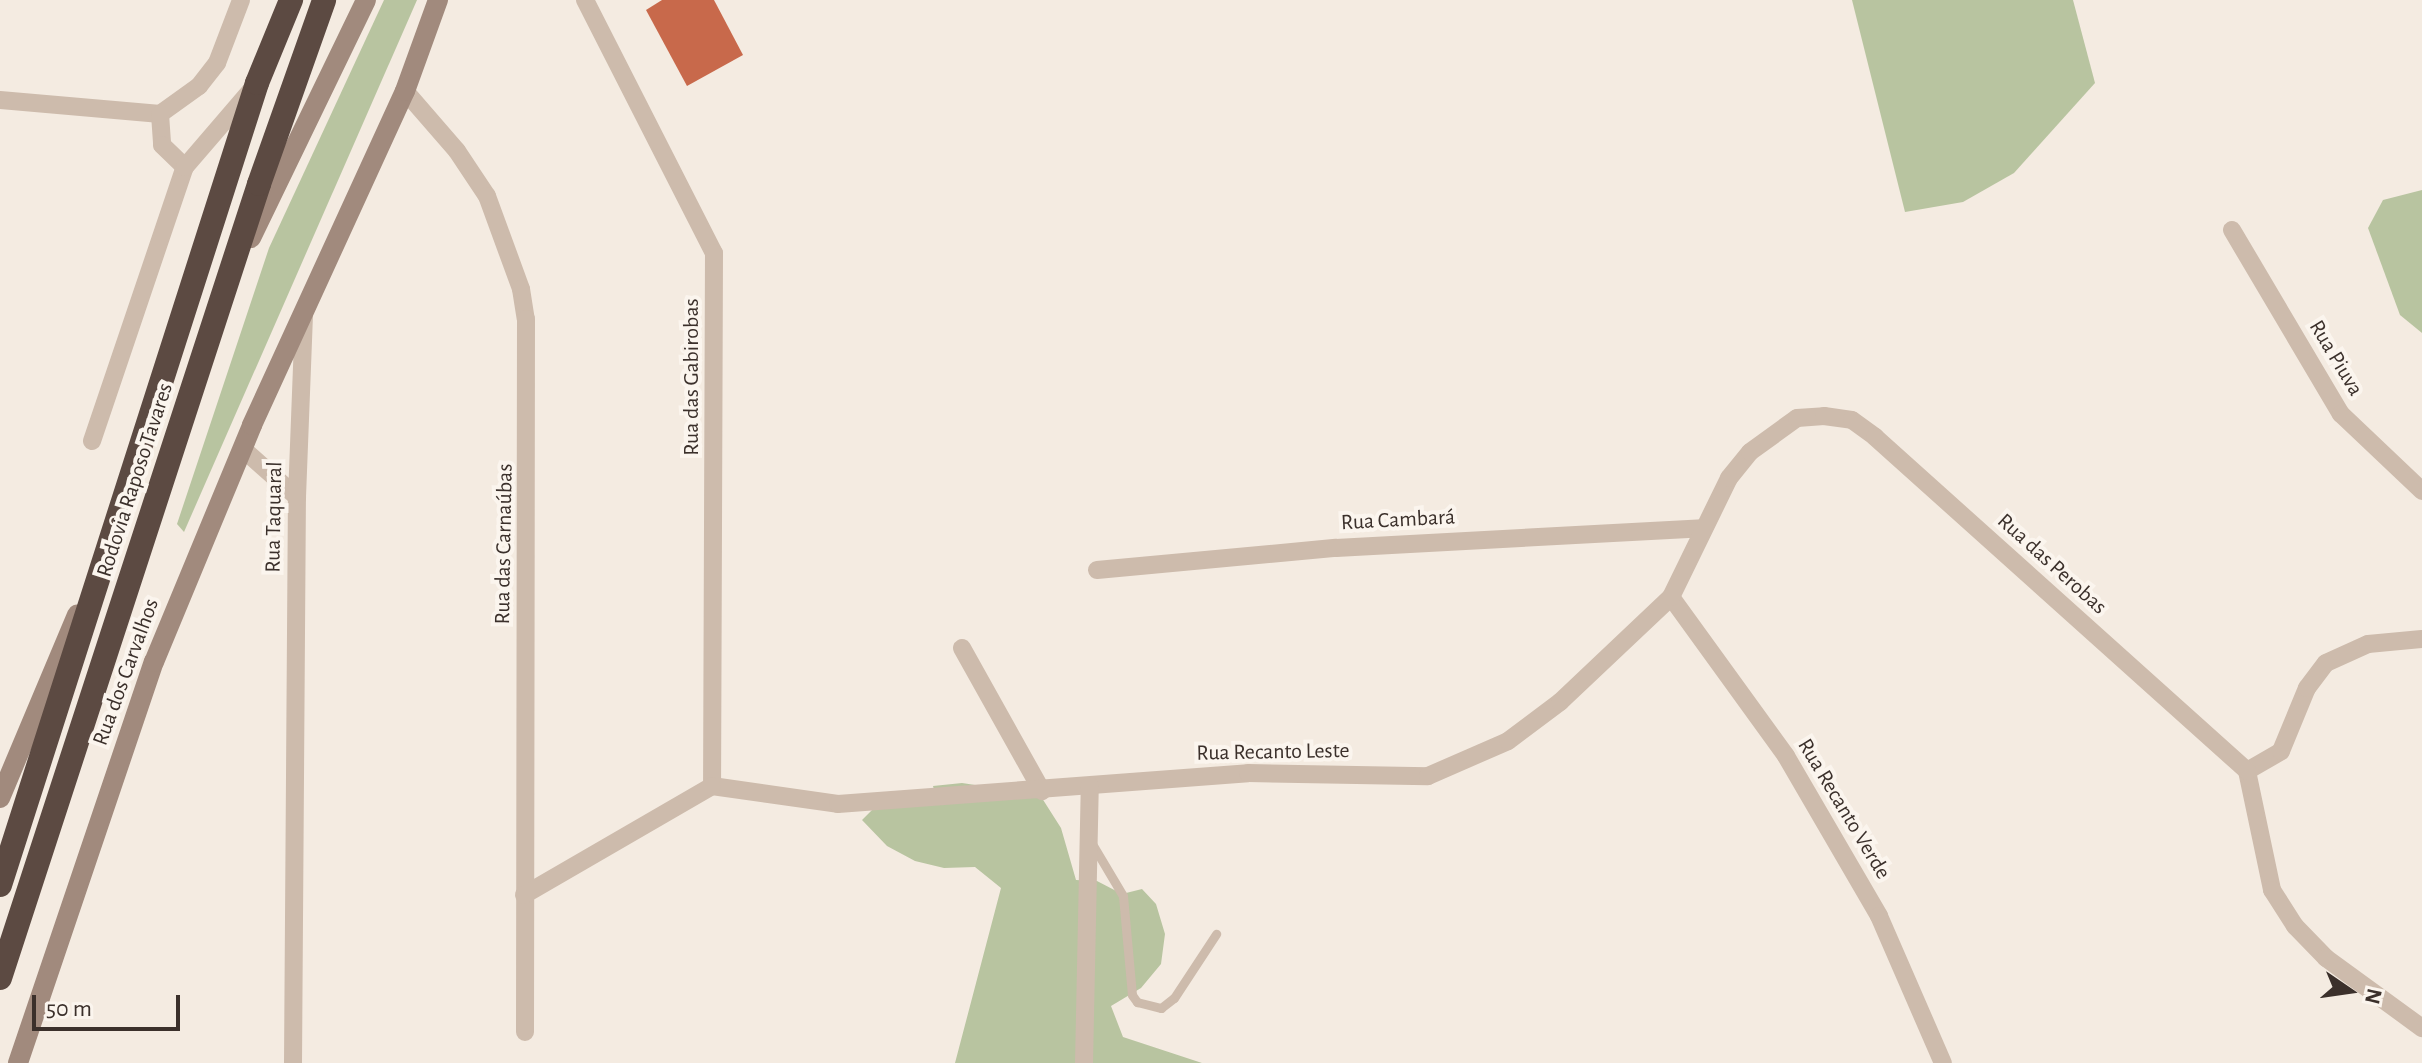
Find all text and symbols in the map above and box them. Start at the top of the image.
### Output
street label: Rua das Gabirobas [679,298,705,456]
street label: Rua Piuva [2303,315,2369,401]
street label: Rodovia Raposo Tavares [91,380,179,580]
street label: Rua Taquaral [260,461,288,573]
street label: Rua das Carnaúbas [489,463,519,625]
street label: Rua Cambará [1340,504,1456,536]
street label: Rua das Perobas [1992,508,2112,620]
street label: Rua dos Carvalhos [87,595,165,749]
street label: Rua Recanto Verde [1792,734,1896,884]
street label: Rua Recanto Leste [1196,737,1350,767]
north arrow [2310,951,2390,1031]
scale bar [36,979,184,1029]
text: N [2361,986,2386,1006]
text: 50 m [46,997,92,1021]

